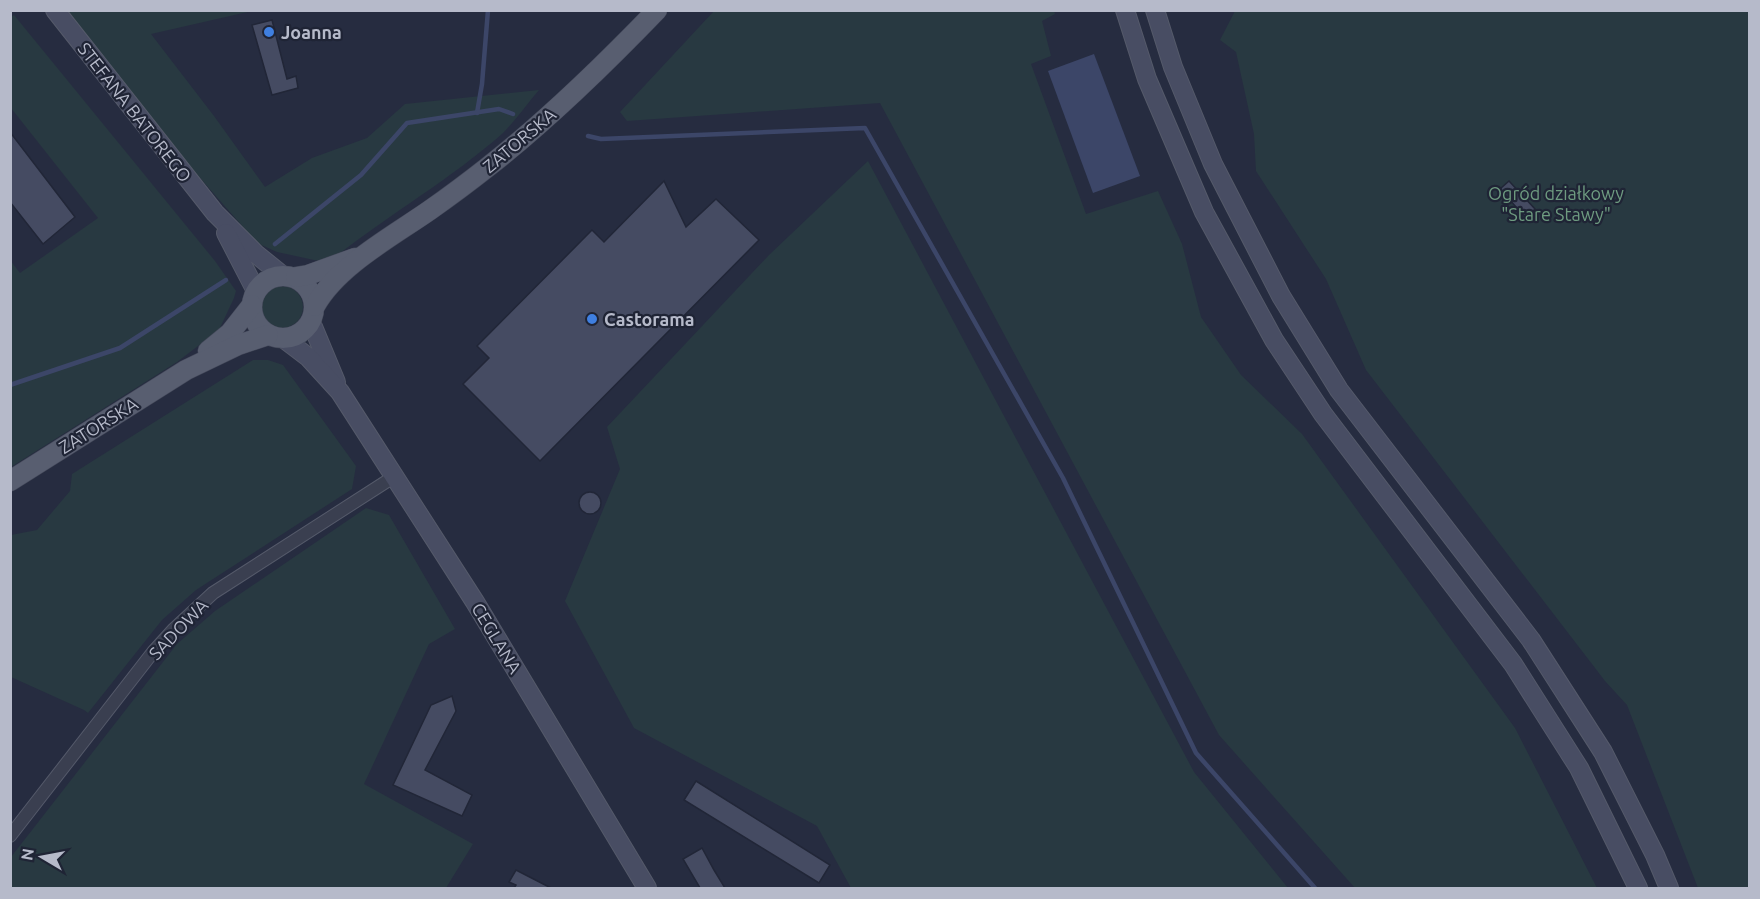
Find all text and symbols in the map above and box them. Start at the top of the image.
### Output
place label: Joanna [281,22,342,42]
marker: Joanna [262,25,276,39]
street label: STEFANA BATOREGO [74,38,196,186]
street label: ZATORSKA [479,104,560,176]
park label: Ogród działkowy "Stare Stawy" [1488,183,1624,224]
place label: Castorama [604,309,695,329]
marker: Castorama [585,312,599,326]
street label: ZATORSKA [55,393,141,457]
street label: SADOWA [144,595,212,663]
street label: CEGLANA [468,599,526,677]
north arrow [12,827,72,887]
text: N [17,847,37,862]

